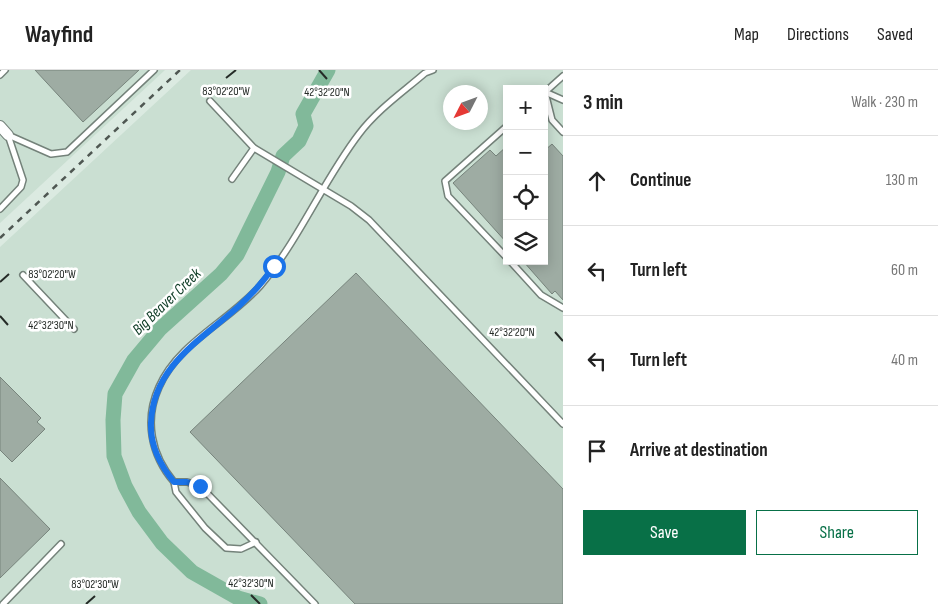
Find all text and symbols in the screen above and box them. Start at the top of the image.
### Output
text: Wayfind [25,20,93,49]
text: Map [734,24,759,45]
text: Directions [787,24,849,45]
text: Saved [877,24,913,45]
text: 83°02'20"W [202,84,250,99]
text: 42°32'20"N [304,85,350,100]
north arrow [443,85,488,130]
map controls [503,85,548,265]
button: + [503,85,548,130]
text: 3 min [583,90,623,115]
text: Walk · 230 m [851,93,918,112]
button: − [503,130,548,175]
icon: ahead [583,167,611,195]
text: Continue [630,169,691,192]
text: 130 m [886,171,918,190]
button: locate [503,175,548,220]
button: layers [503,220,548,265]
route start [263,255,286,278]
icon: left [583,257,611,285]
text: Turn left [630,259,687,282]
text: 60 m [891,261,918,280]
water label: Big Beaver Creek [129,264,206,339]
text: 83°02'20"W [28,267,76,282]
text: 42°32'30"N [28,318,74,333]
text: 42°32'20"N [489,325,535,340]
icon: left [583,347,611,375]
text: Turn left [630,349,687,372]
text: 40 m [891,351,918,370]
icon: arrive [583,437,611,465]
text: Arrive at destination [630,439,768,462]
route end [189,475,212,498]
button: Save [583,510,746,555]
button: Share [756,510,918,555]
text: 42°32'30"N [228,576,274,591]
text: 83°02'30"W [71,577,119,592]

